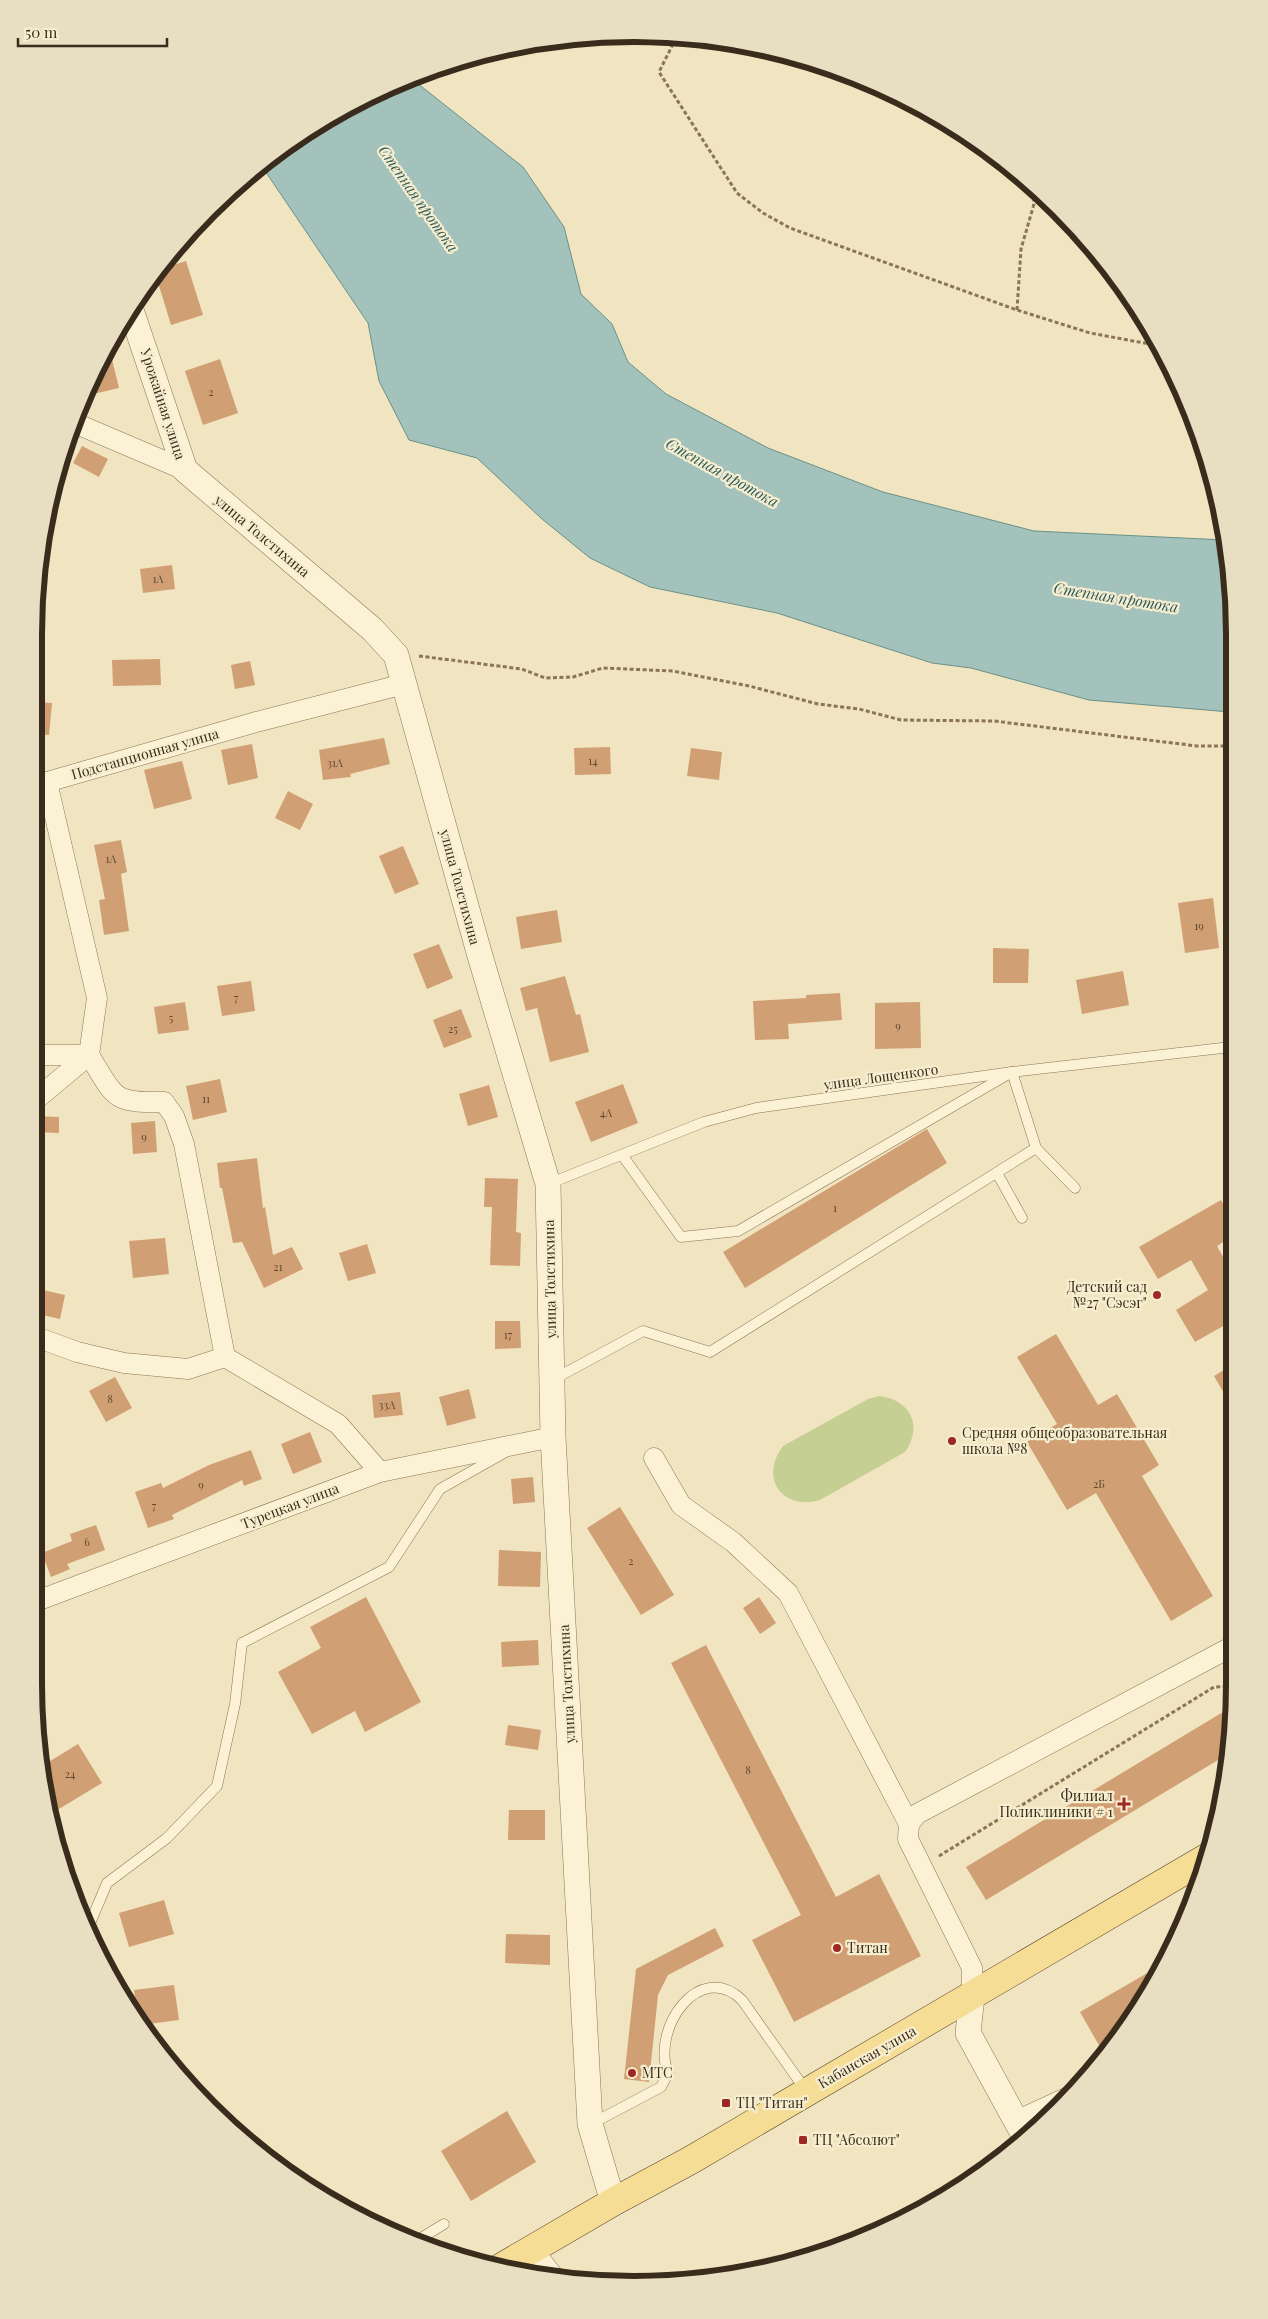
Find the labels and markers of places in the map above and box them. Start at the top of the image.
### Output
place label: Детский сад №27 "Сэсэг" [1067,1277,1148,1312]
marker: Детский сад №27 "Сэсэг" [1151,1289,1163,1301]
place label: Средняя общеобразовательная школа №8 [962,1423,1168,1458]
marker: Средняя общеобразовательная школа №8 [946,1435,958,1447]
place label: Филиал Поликлиники # 1 [999,1786,1113,1821]
marker: Филиал Поликлиники # 1 [1117,1797,1131,1811]
place label: Титан [847,1938,888,1957]
marker: Титан [831,1942,843,1954]
place label: МТС [642,2063,673,2082]
marker: МТС [626,2067,638,2079]
place label: ТЦ "Титан" [736,2093,808,2112]
marker: ТЦ "Титан" [720,2097,732,2109]
place label: ТЦ "Абсолют" [813,2130,900,2149]
marker: ТЦ "Абсолют" [797,2134,809,2146]

